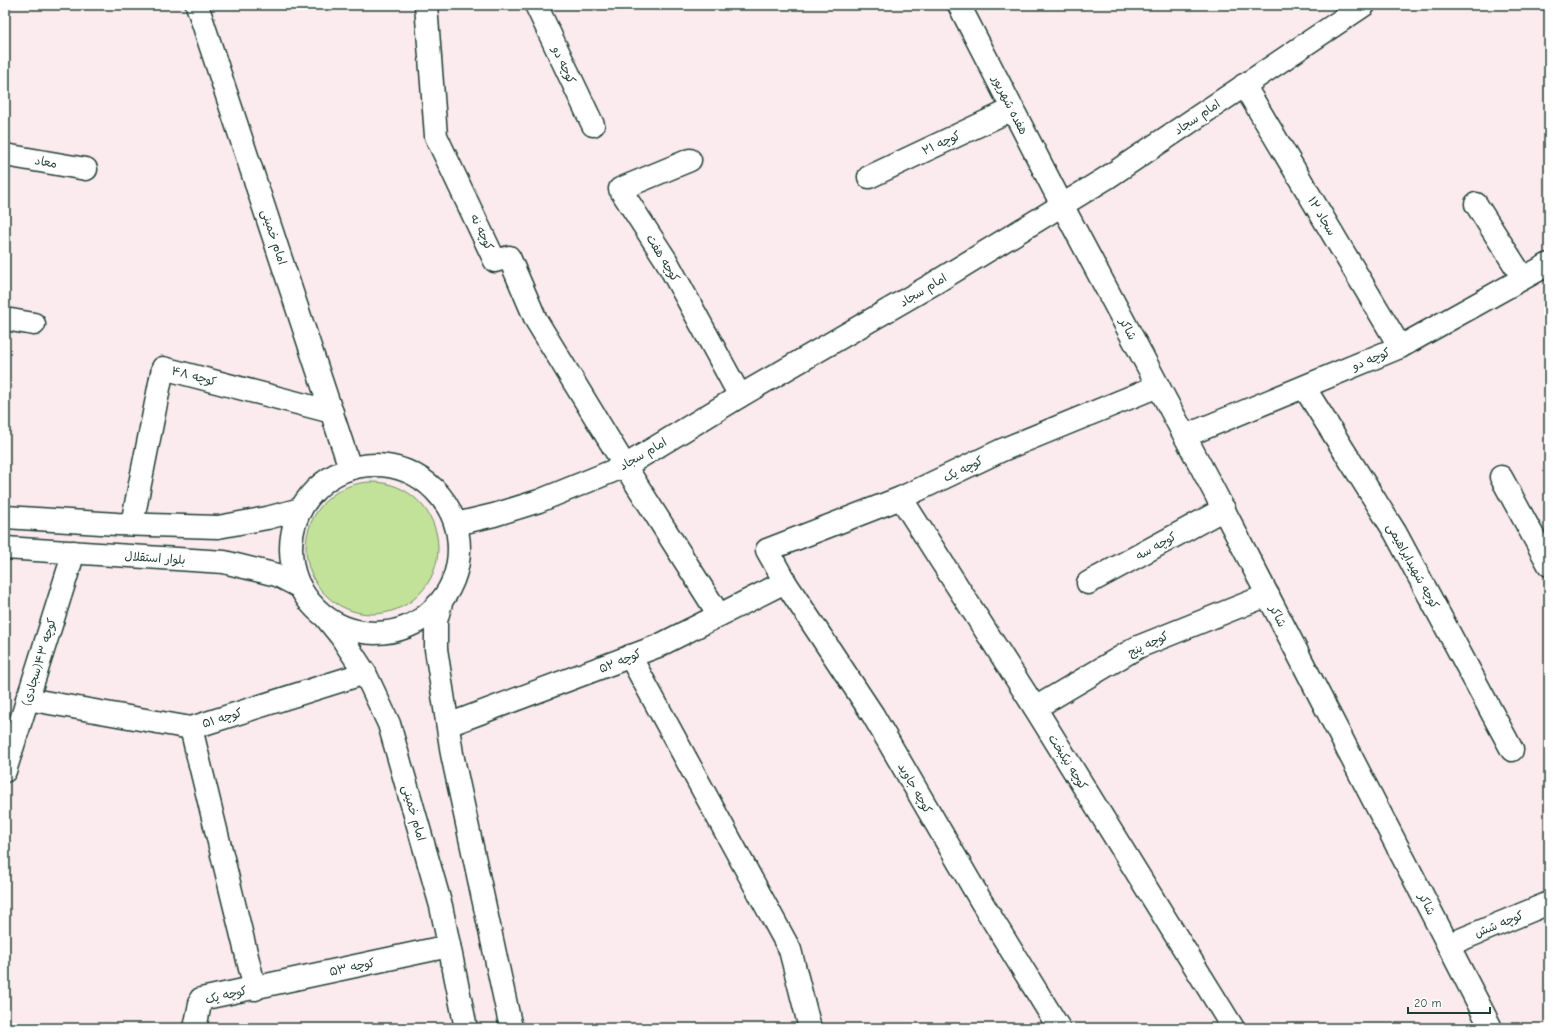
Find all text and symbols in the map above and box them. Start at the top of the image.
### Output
street label: کوچه دو [548,43,579,86]
street label: هفده شهریور [989,72,1031,137]
street label: امام سجاد [1171,97,1224,139]
street label: کوچه ۲۱ [919,128,963,158]
street label: معاد [34,153,58,171]
street label: سجاد ۱۲ [1304,194,1339,238]
street label: امام خمینی [257,208,290,267]
street label: کوچه نه [467,212,497,252]
street label: کوچه هفت [643,232,683,284]
street label: امام سجاد [897,271,950,311]
street label: شاکر [1116,315,1140,342]
street label: کوچه دو [1349,345,1392,375]
street label: کوچه ۴۸ [170,363,218,389]
street label: امام سجاد [617,435,670,475]
street label: کوچه یک [941,453,985,485]
street label: کوچه شهیدایراهیمی [1383,521,1442,612]
street label: کوچه سه [1133,529,1179,563]
street label: بلوار استقلال [124,549,186,568]
street label: شاکر [1266,602,1289,629]
street label: کوچه ۴۳(سجادی) [19,616,60,708]
street label: کوچه پنج [1126,629,1171,661]
street label: کوچه ۵۲ [597,646,643,676]
street label: کوچه ۵۱ [200,705,244,731]
street label: کوچه نیکبخت [1045,732,1091,793]
street label: کوچه جاوید [894,760,935,816]
street label: امام خمینی [397,784,429,843]
street label: شاکر [1415,890,1438,917]
street label: کوچه شش [1472,908,1526,940]
street label: کوچه ۵۳ [328,955,376,979]
street label: کوچه یک [204,983,248,1007]
scale bar [1408,989,1490,1015]
text: 20 m [1414,996,1442,1010]

